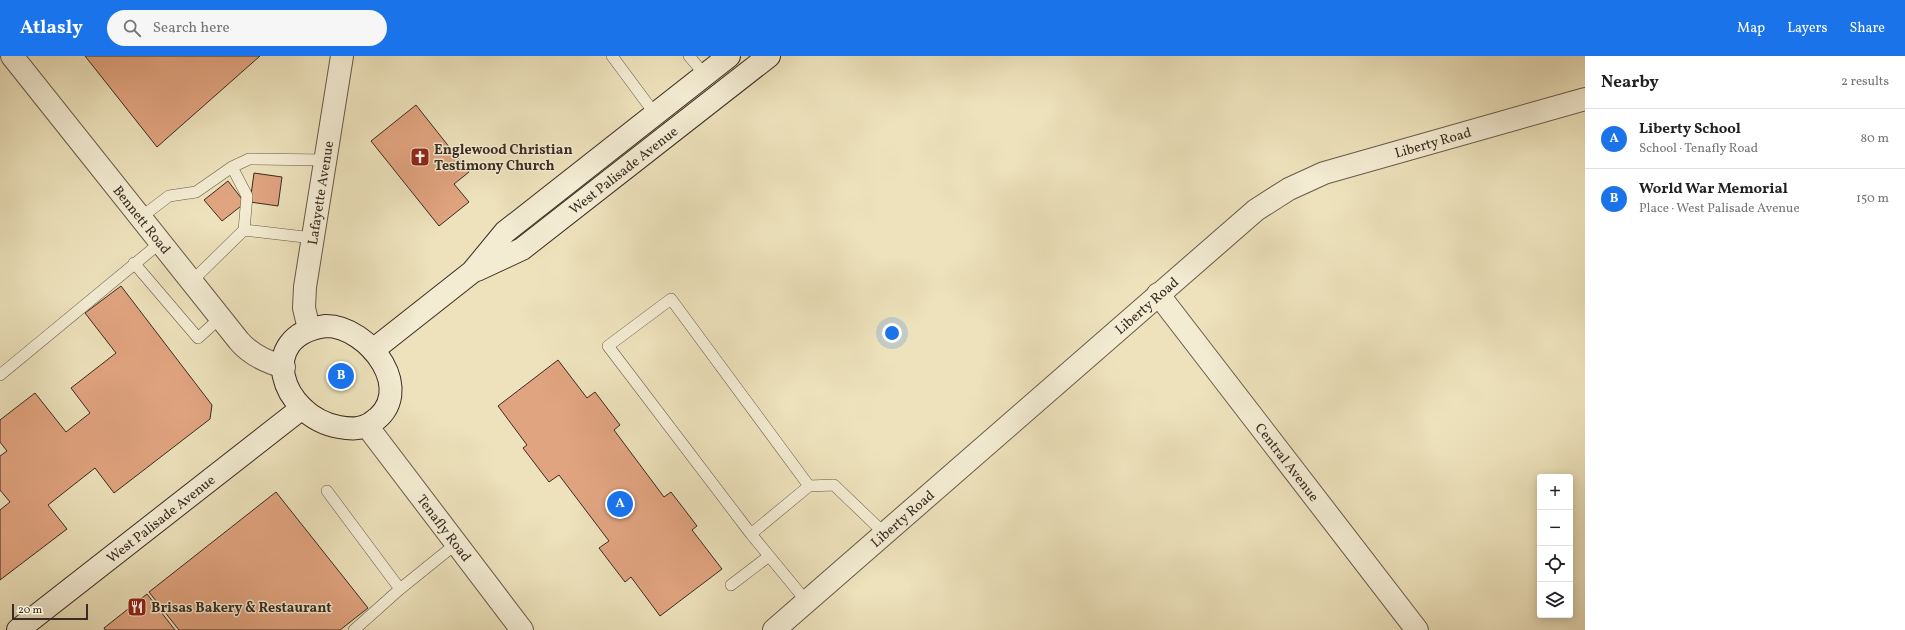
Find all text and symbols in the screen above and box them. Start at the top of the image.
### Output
search box [107,10,387,46]
text: Atlasly [20,15,83,41]
icon: search [121,17,143,39]
text: Search here [153,18,230,39]
text: Map [1737,19,1765,38]
text: Layers [1787,19,1827,38]
text: Share [1849,19,1885,38]
text: Nearby [1601,71,1659,94]
text: 2 results [1841,73,1889,91]
text: Liberty School [1639,119,1741,140]
street label: West Palisade Avenue [566,123,683,220]
street label: Liberty Road [1393,124,1474,163]
text: A [1609,130,1619,148]
text: 80 m [1860,130,1889,148]
street label: Lafayette Avenue [304,139,339,246]
text: School · Tenafly Road [1639,140,1758,158]
place label: Englewood Christian Testimony Church [434,141,573,176]
church icon: Englewood Christian Testimony Church [409,146,431,168]
text: World War Memorial [1639,179,1788,200]
street label: Bennett Road [108,182,174,259]
text: B [1610,190,1618,208]
text: 150 m [1856,190,1889,208]
text: Place · West Palisade Avenue [1639,200,1800,218]
street label: Liberty Road [1111,273,1183,340]
your location [882,323,902,343]
pin: B [328,361,354,391]
street label: Central Avenue [1250,419,1323,506]
street label: West Palisade Avenue [103,471,220,568]
map controls [1537,474,1573,618]
button: + [1537,474,1573,510]
street label: Liberty Road [867,486,939,552]
pin: A [607,489,633,519]
street label: Tenafly Road [412,491,475,566]
button: − [1537,510,1573,546]
button: locate [1537,546,1573,582]
button: layers [1537,582,1573,618]
restaurant icon: Brisas Bakery & Restaurant [126,596,148,618]
place label: Brisas Bakery & Restaurant [151,599,332,618]
scale bar [12,602,88,621]
text: 20 m [18,603,42,618]

